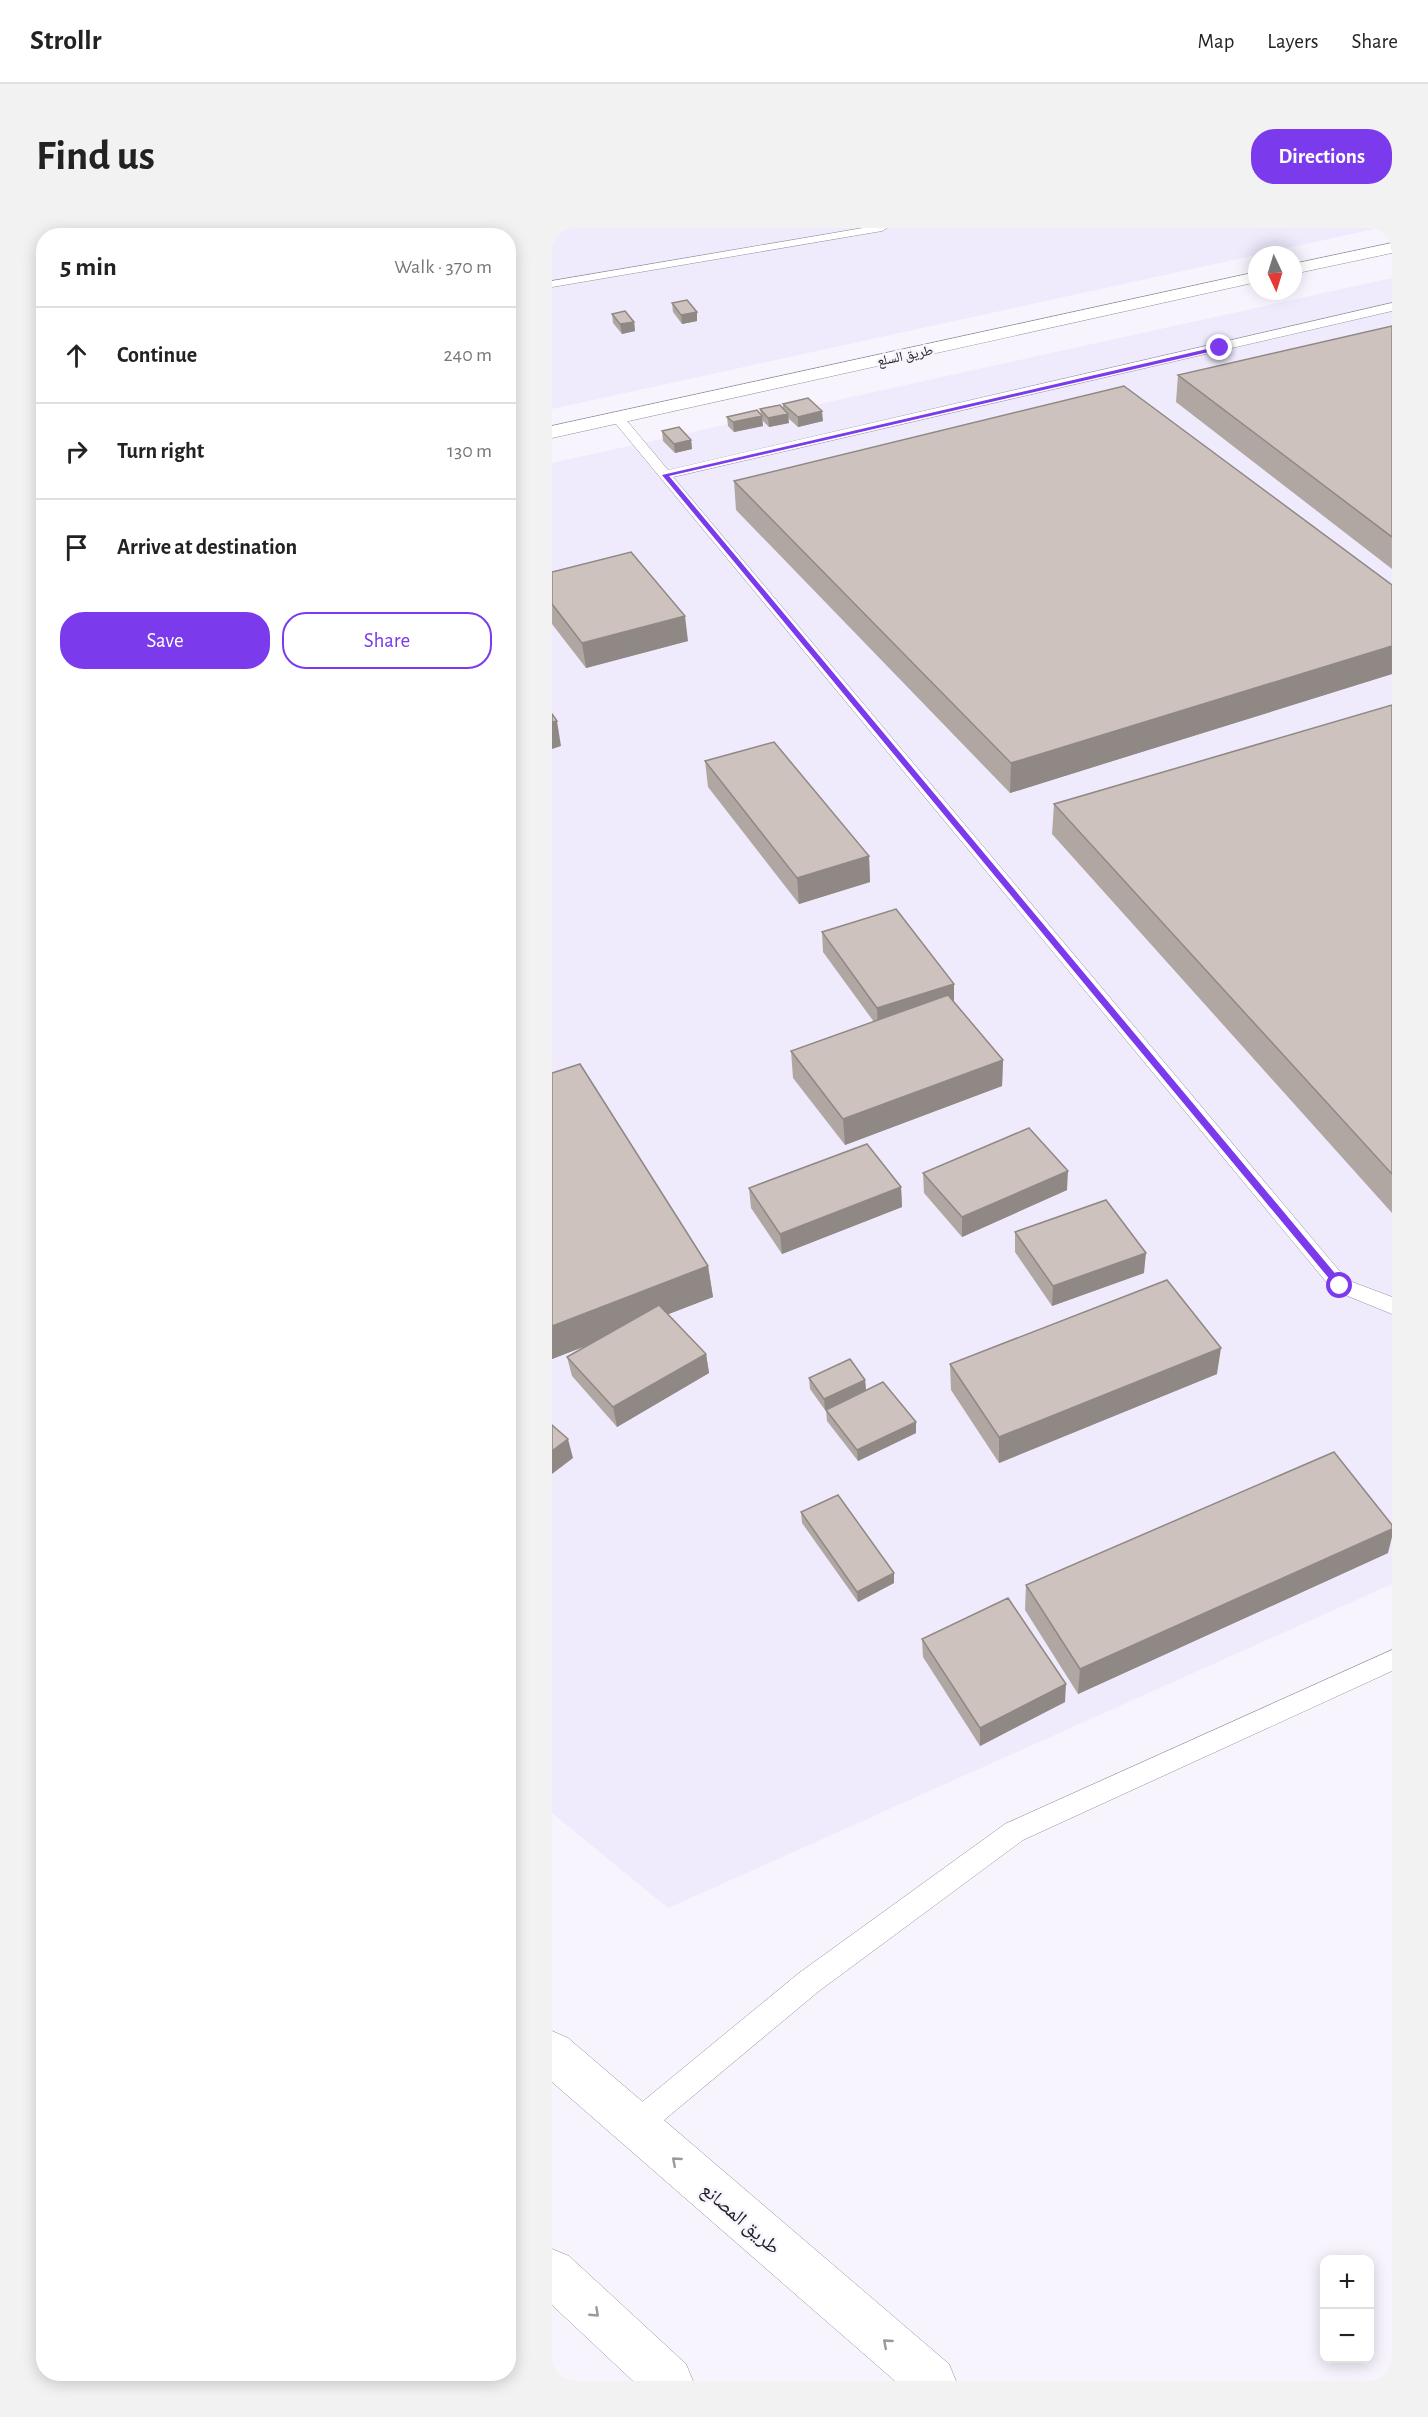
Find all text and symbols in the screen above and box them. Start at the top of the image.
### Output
text: Strollr [30,27,101,55]
text: Map [1198,31,1234,52]
text: Layers [1267,31,1318,52]
text: Share [1351,31,1398,52]
button: Directions [1251,129,1392,184]
text: Find us [36,135,155,177]
north arrow [1248,246,1302,300]
text: 5 min [60,254,117,280]
text: Walk · 370 m [394,257,492,277]
route end [1206,334,1232,360]
icon: ahead [60,339,93,372]
street label: طريق السلع [876,343,935,371]
text: Continue [117,344,197,366]
text: 240 m [443,345,492,365]
icon: right [60,435,93,468]
text: Turn right [117,440,204,462]
text: 130 m [447,441,492,461]
icon: arrive [60,531,93,564]
text: Arrive at destination [117,536,297,558]
button: Save [60,612,270,669]
button: Share [282,612,492,669]
route start [1326,1272,1352,1298]
one-way arrow [672,2158,683,2169]
street label: طريق المصانع [696,2179,784,2260]
map controls [1320,2255,1374,2363]
button: + [1320,2255,1374,2309]
one-way arrow [588,2306,599,2317]
button: − [1320,2309,1374,2363]
one-way arrow [883,2339,894,2350]

